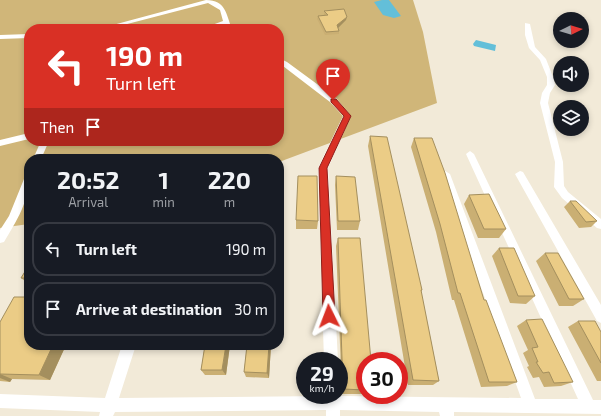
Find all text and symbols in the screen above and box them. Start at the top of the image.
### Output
north arrow [553,12,589,48]
map controls [553,12,589,136]
text: 190 m [106,38,183,72]
icon: left [40,40,92,92]
button: sound [553,56,589,92]
pin [316,59,350,100]
icon: arrive [322,65,344,87]
text: Turn left [106,72,176,94]
button: layers [553,100,589,136]
icon: arrive [82,116,104,138]
text: Then [40,118,74,136]
text: 20:52 [57,165,120,194]
text: 1 [159,165,169,194]
text: 220 [208,165,251,194]
text: Arrival [69,194,108,210]
text: min [153,194,175,210]
text: m [224,194,235,210]
icon: left [42,238,64,260]
text: Turn left [76,240,137,258]
text: 190 m [226,240,266,258]
position arrow [308,295,350,337]
icon: arrive [42,298,64,320]
text: Arrive at destination [76,300,222,318]
text: 30 m [234,300,268,318]
speed limit sign: 30 [356,352,408,404]
text: 29 [310,361,334,385]
text: km/h [310,382,334,394]

